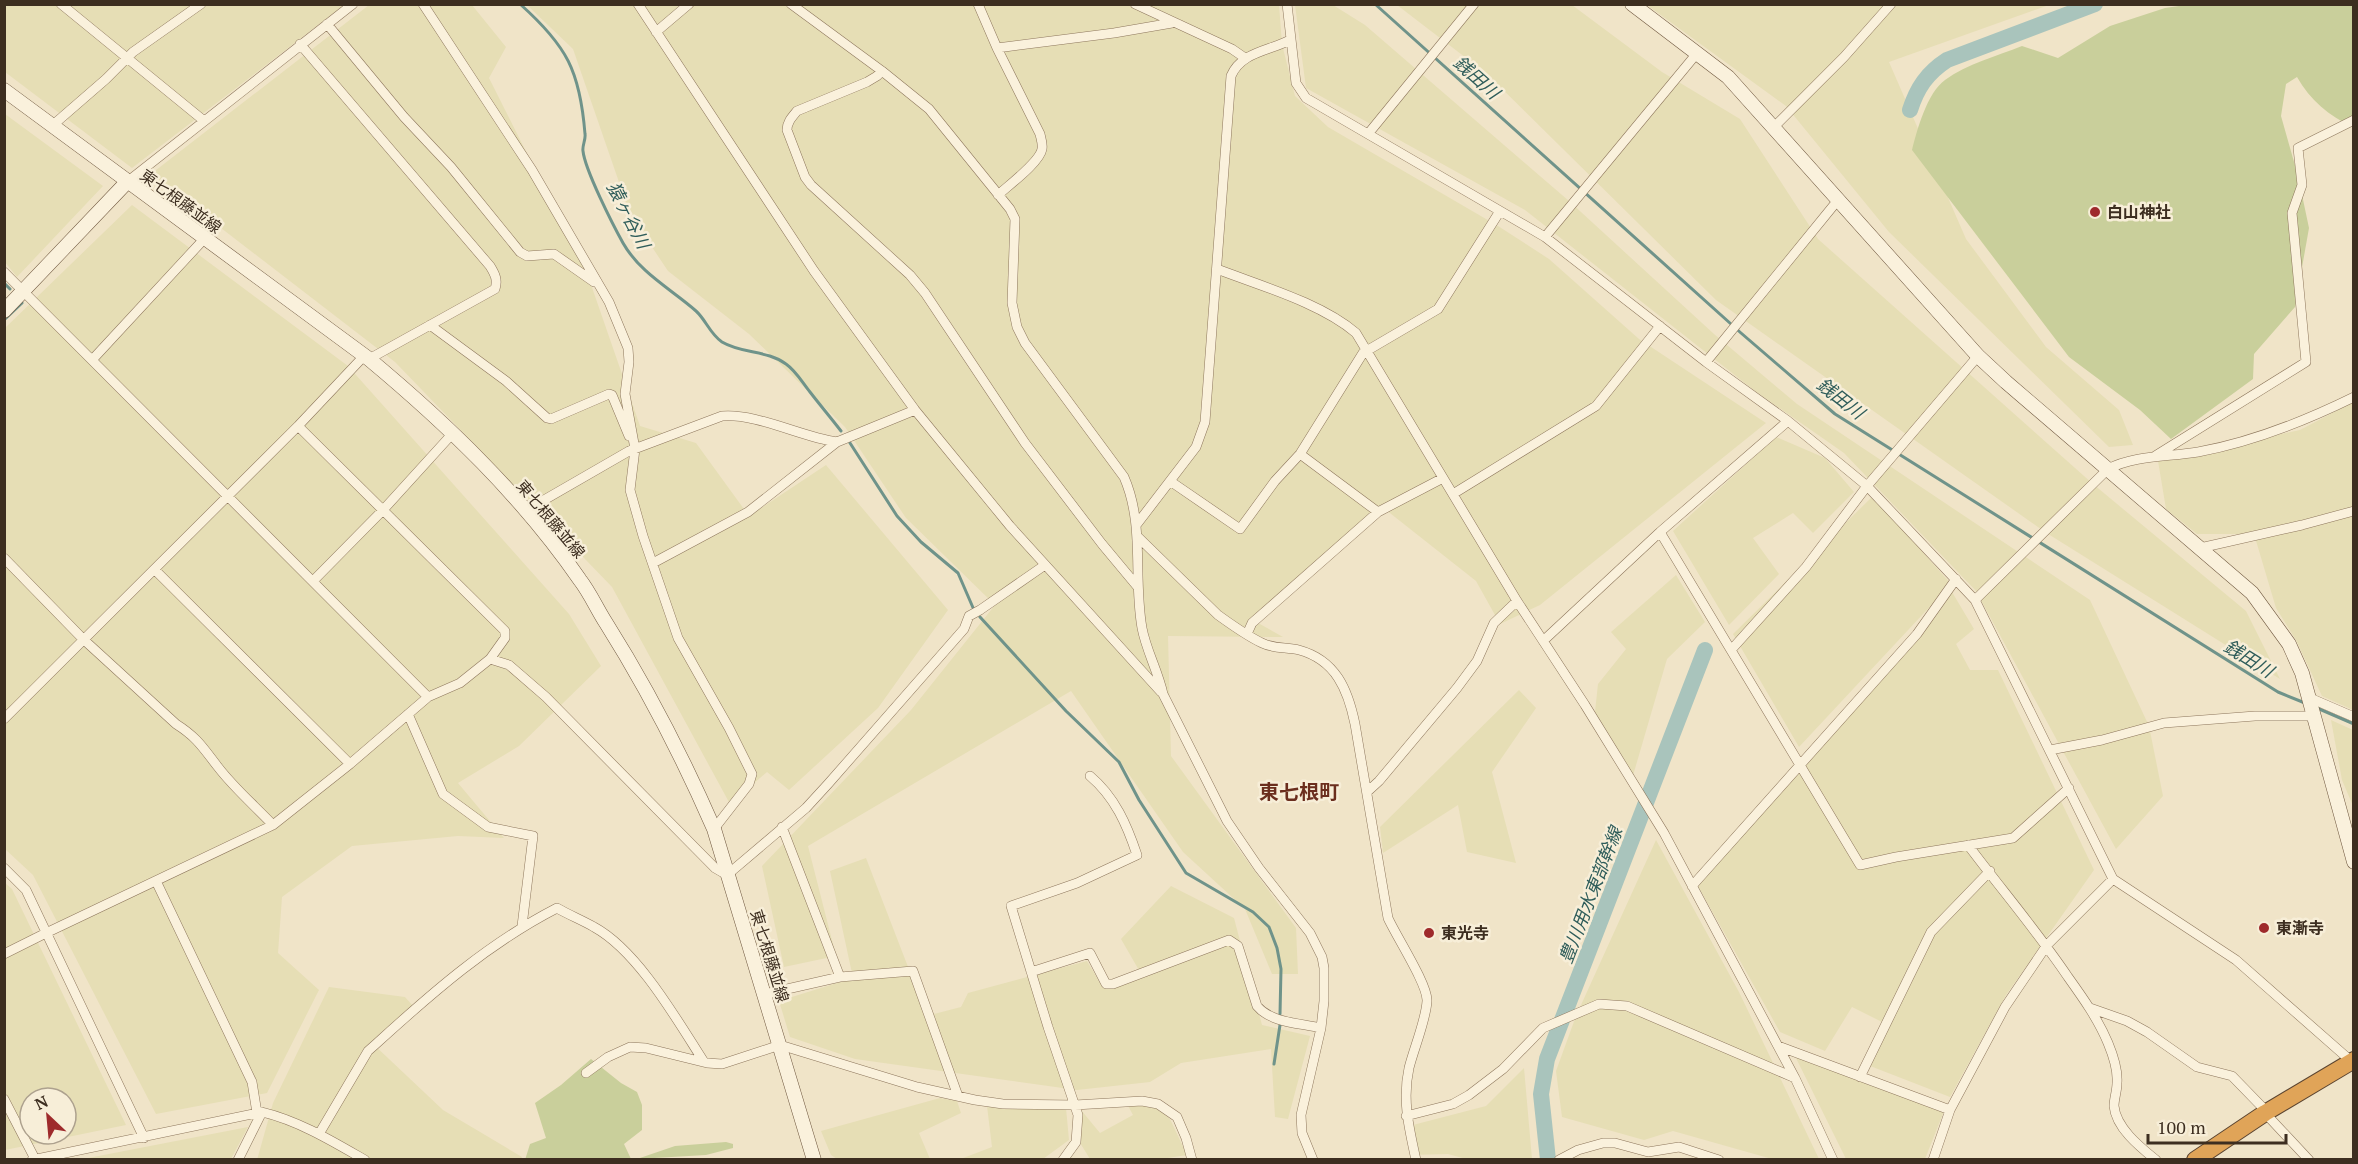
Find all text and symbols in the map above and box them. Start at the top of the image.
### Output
water label: 銭田川 [1449,50,1507,105]
street label: 東七根藤並線 [136,164,226,238]
water label: 猿ヶ谷川 [602,177,657,254]
place label: 白山神社 [2107,201,2171,223]
marker: 白山神社 [2088,205,2102,219]
water label: 銭田川 [1812,372,1871,425]
street label: 東七根藤並線 [512,475,590,563]
water label: 銭田川 [2220,634,2280,684]
district label: 東七根町 [1259,778,1339,805]
water label: 豊川用水東部幹線 [1553,822,1628,967]
street label: 東七根藤並線 [745,907,795,1005]
place label: 東漸寺 [2276,917,2324,939]
marker: 東漸寺 [2257,921,2271,935]
place label: 東光寺 [1441,922,1489,944]
marker: 東光寺 [1422,926,1436,940]
north arrow [18,1086,78,1146]
text: N [31,1090,52,1115]
scale bar [2148,1107,2286,1145]
text: 100 m [2157,1115,2206,1139]

